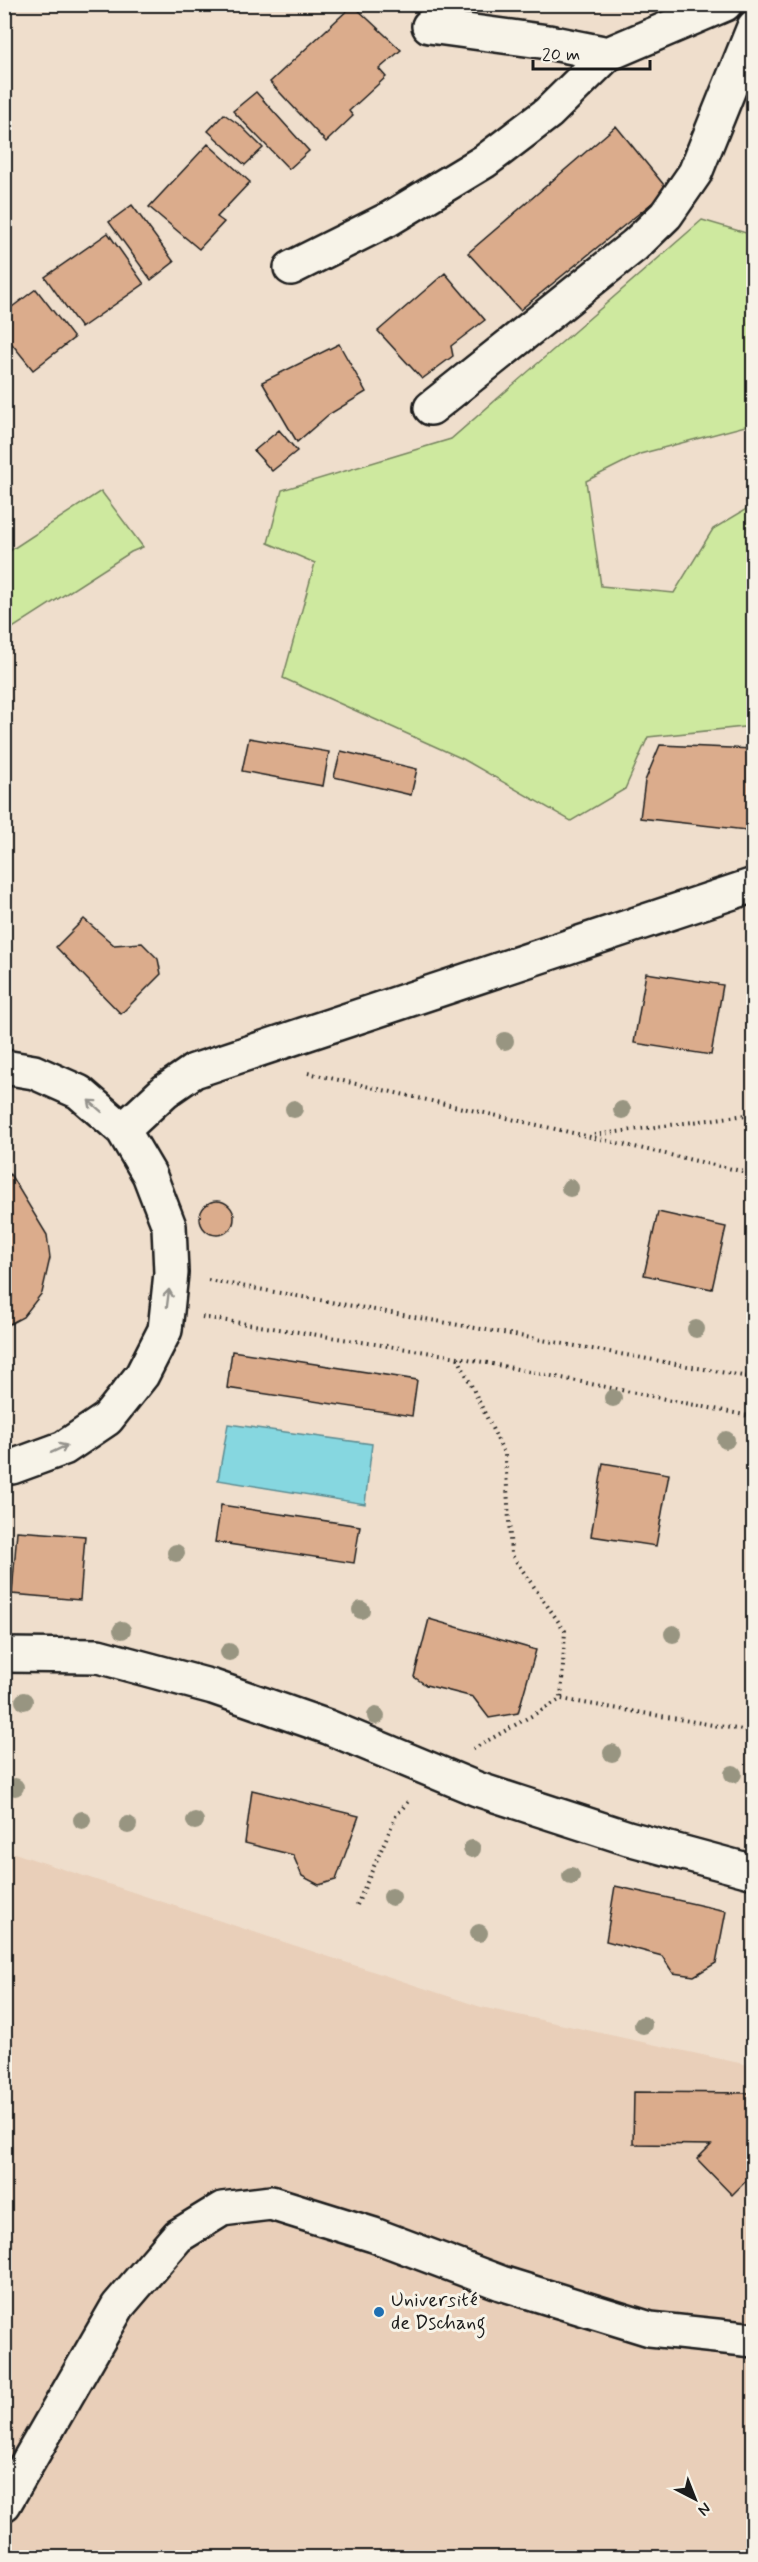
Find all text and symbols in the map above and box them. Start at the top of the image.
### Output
scale bar [533,33,650,71]
text: 20 m [542,43,580,67]
one-way arrow [88,1099,104,1113]
one-way arrow [163,1289,174,1309]
one-way arrow [50,1442,68,1454]
place label: Université de Dschang [391,2287,486,2339]
marker: Université de Dschang [372,2305,386,2319]
north arrow [665,2469,725,2529]
text: N [693,2498,715,2520]

